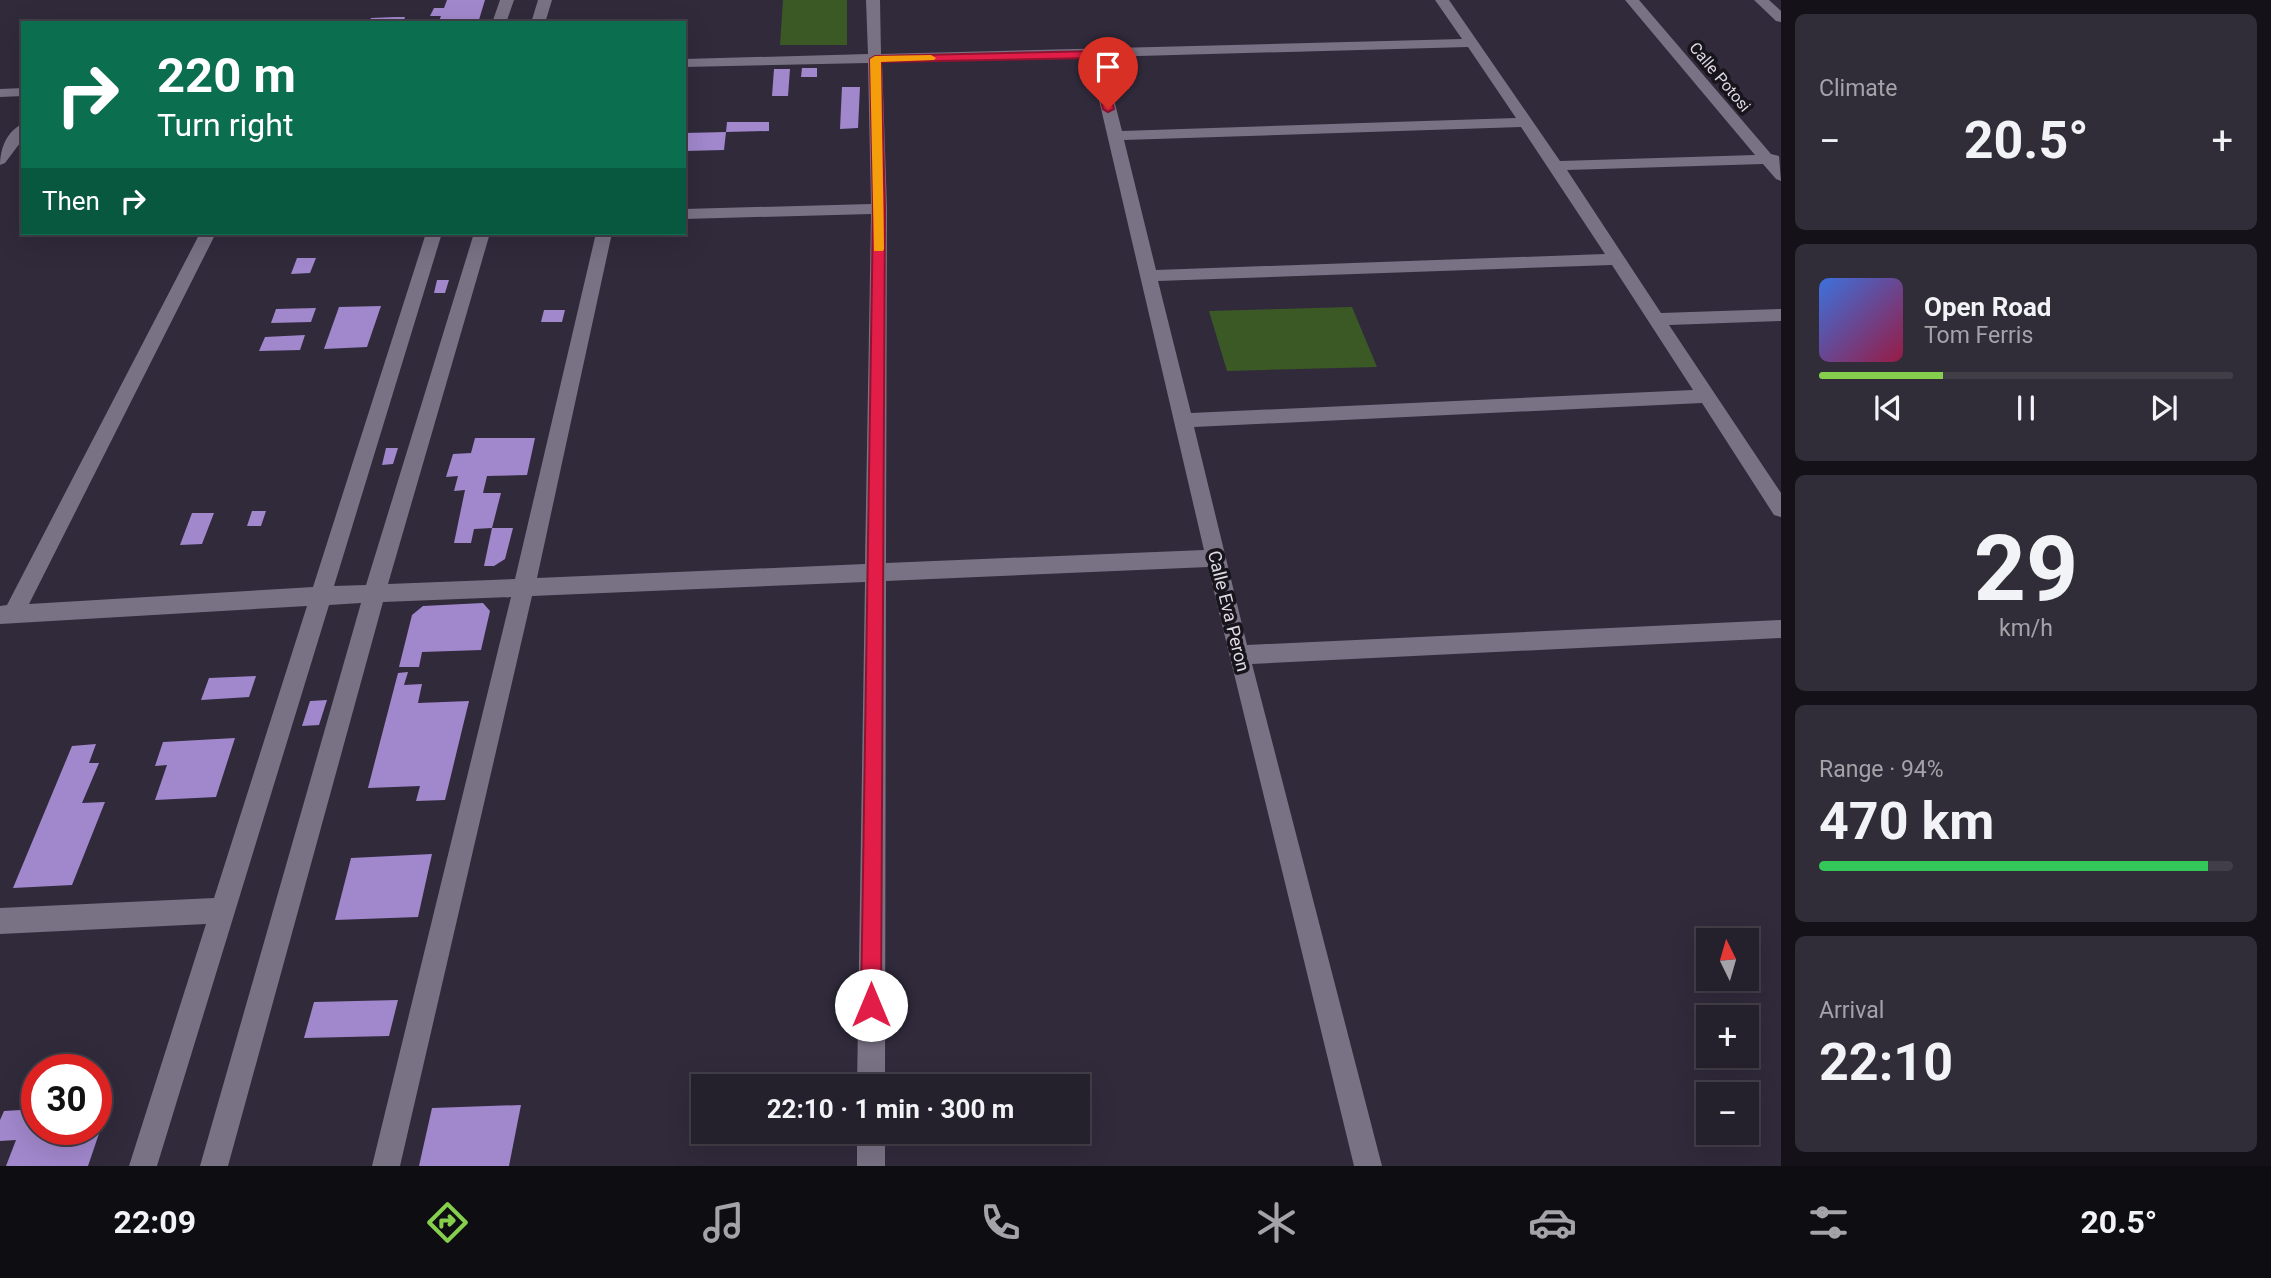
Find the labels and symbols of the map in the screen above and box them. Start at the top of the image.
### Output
pin [1078,37,1138,109]
street label: Calle Potosi [1685,38,1755,116]
street label: Calle Eva Peron [1204,548,1254,674]
north arrow [1696,928,1759,990]
position arrow [834,968,908,1042]
speed limit sign: 30 [21,1054,112,1145]

